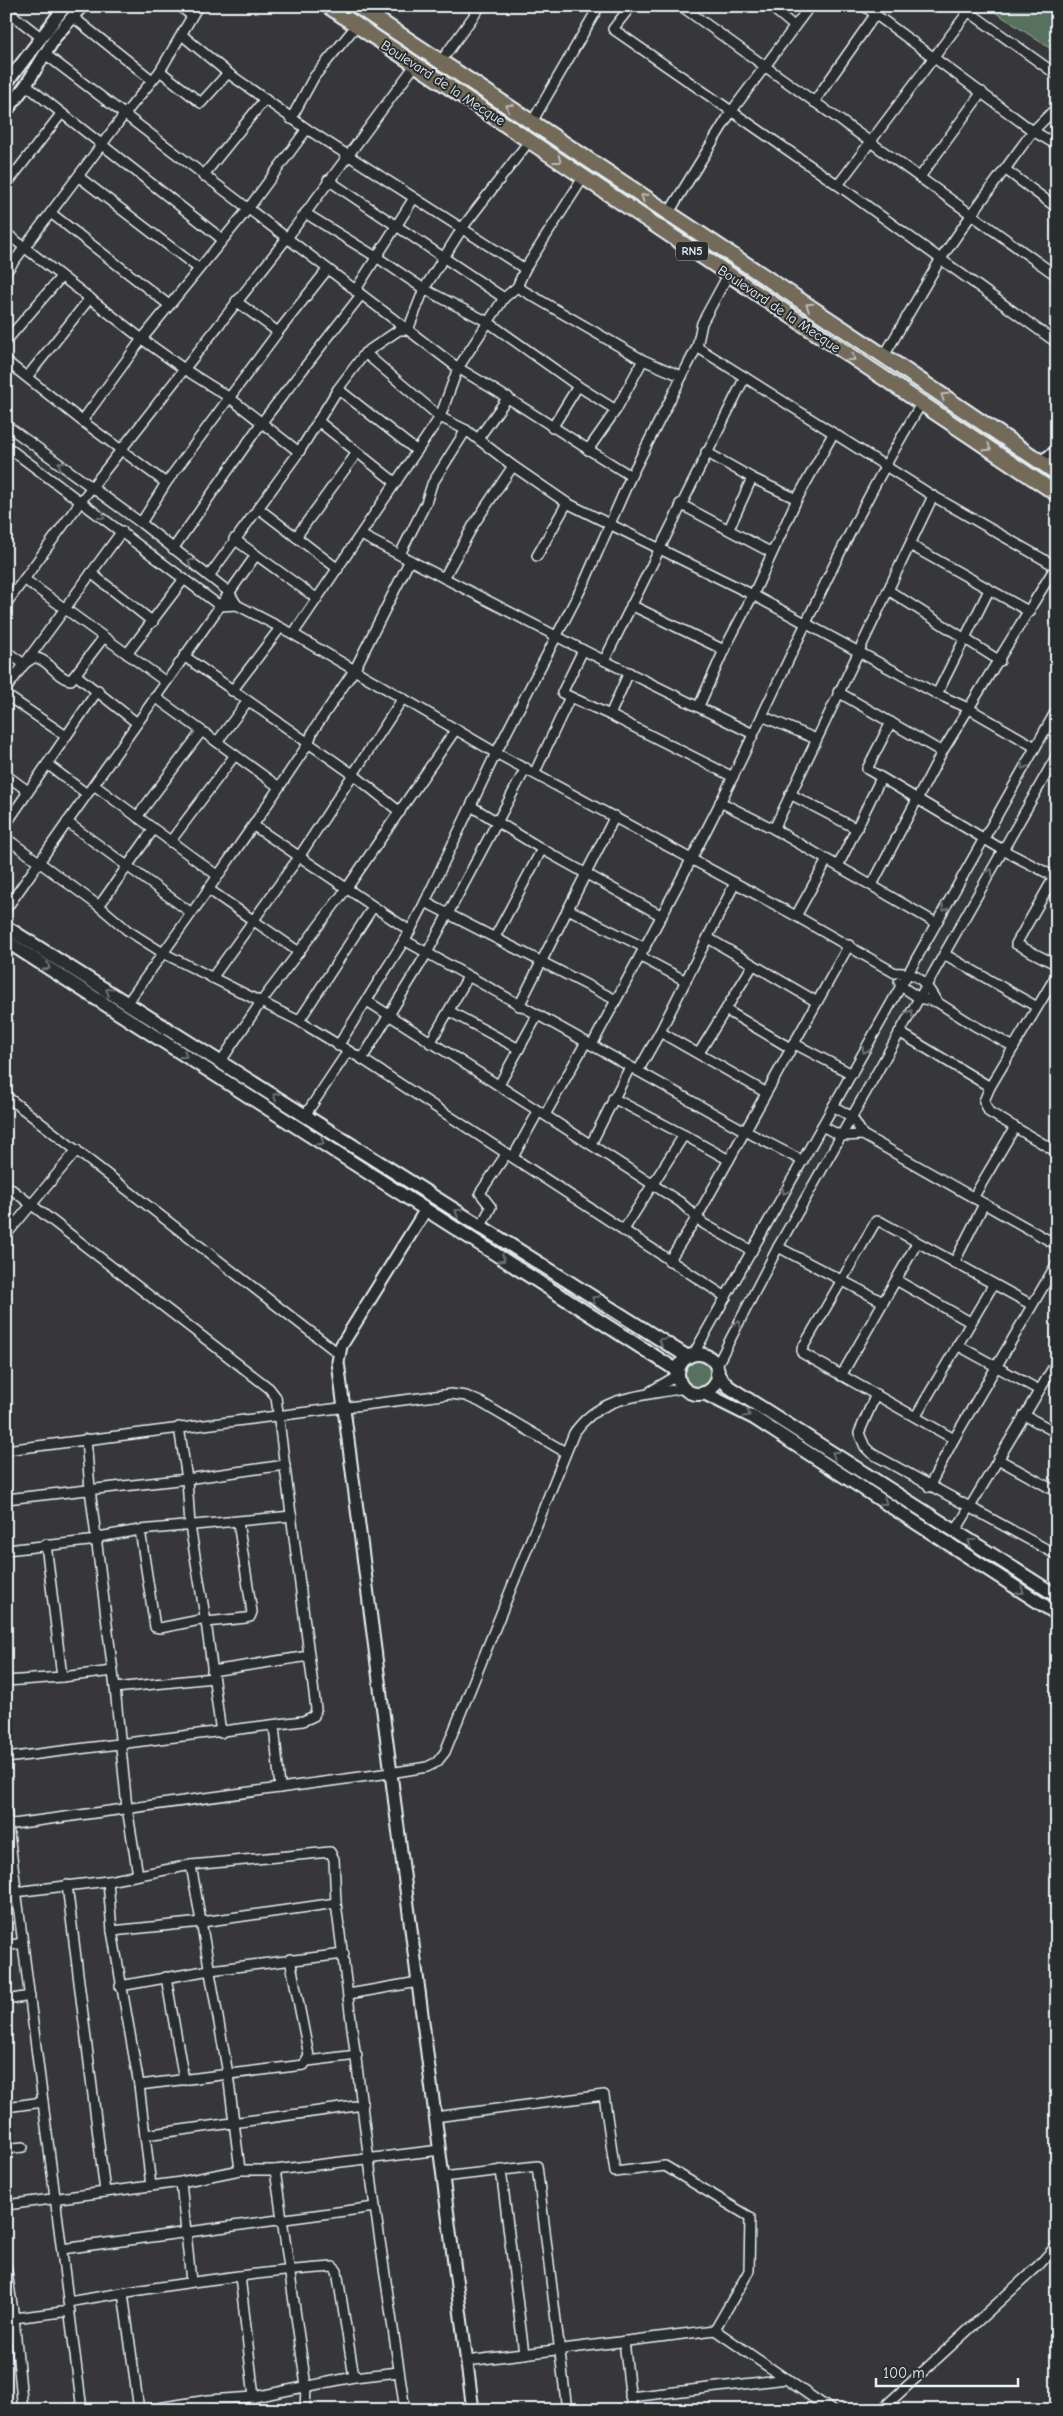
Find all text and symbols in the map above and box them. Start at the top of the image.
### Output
street label: Boulevard de la Mecque [378,37,508,129]
one-way arrow [506,103,515,113]
one-way arrow [552,154,562,163]
one-way arrow [640,194,649,204]
road number: RN5 [676,242,708,260]
street label: Boulevard de la Mecque [714,262,844,356]
one-way arrow [805,303,814,313]
one-way arrow [847,352,856,361]
one-way arrow [940,393,950,402]
one-way arrow [982,442,991,451]
one-way arrow [58,462,67,470]
one-way arrow [96,510,106,519]
one-way arrow [188,560,197,568]
one-way arrow [1021,761,1031,770]
one-way arrow [984,868,994,877]
one-way arrow [941,903,951,912]
one-way arrow [42,961,51,970]
one-way arrow [106,987,115,997]
one-way arrow [904,1010,914,1019]
one-way arrow [861,1044,871,1053]
one-way arrow [179,1048,188,1058]
one-way arrow [273,1093,282,1102]
one-way arrow [316,1136,325,1146]
one-way arrow [782,1186,792,1195]
one-way arrow [454,1208,463,1218]
one-way arrow [496,1252,505,1262]
one-way arrow [591,1295,600,1305]
one-way arrow [732,1320,742,1329]
one-way arrow [659,1337,668,1347]
one-way arrow [742,1408,751,1418]
one-way arrow [831,1451,840,1461]
one-way arrow [879,1496,888,1506]
one-way arrow [968,1539,977,1548]
one-way arrow [1015,1584,1024,1594]
scale bar [876,2356,1018,2388]
text: 100 m [883,2364,925,2382]

